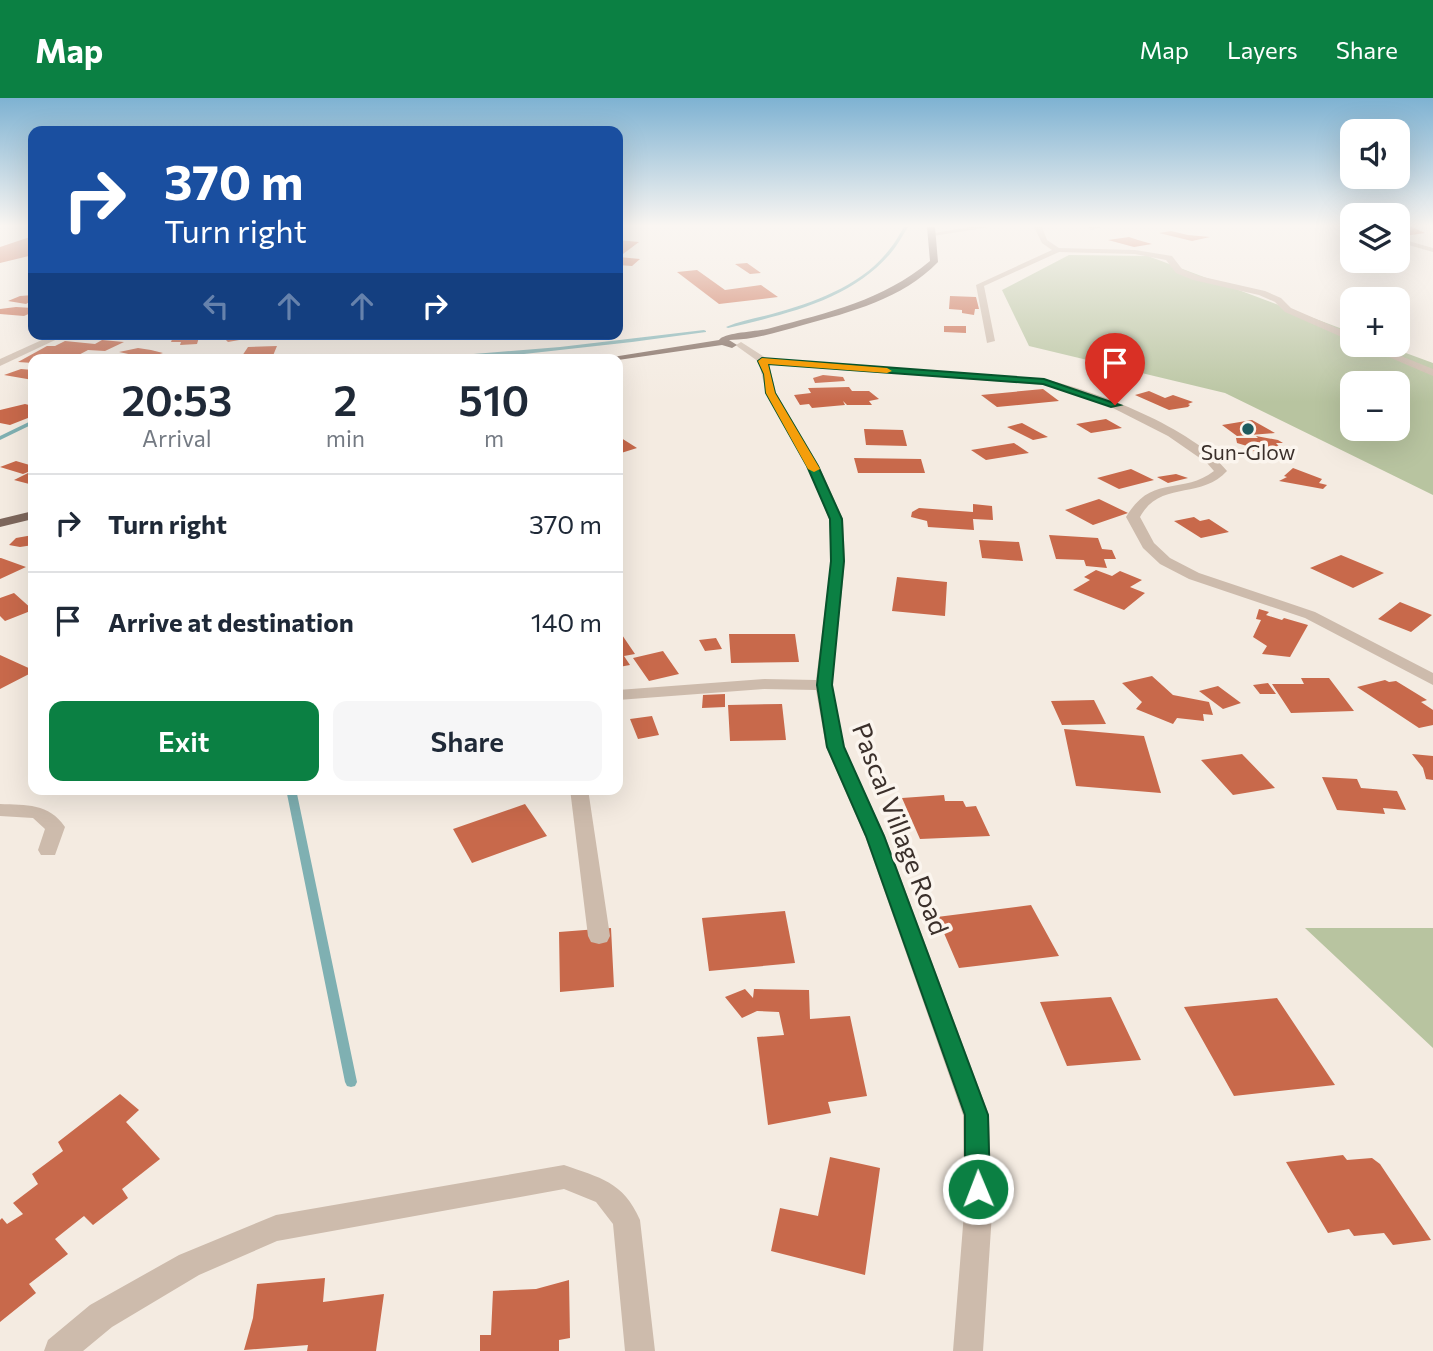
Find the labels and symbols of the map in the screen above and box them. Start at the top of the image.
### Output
pin [1085,333,1145,405]
marker: Sun-Glow [1240,421,1256,437]
place label: Sun-Glow [1201,439,1296,464]
street label: Pascal Village Road [847,718,956,939]
position arrow [941,1152,1015,1226]

